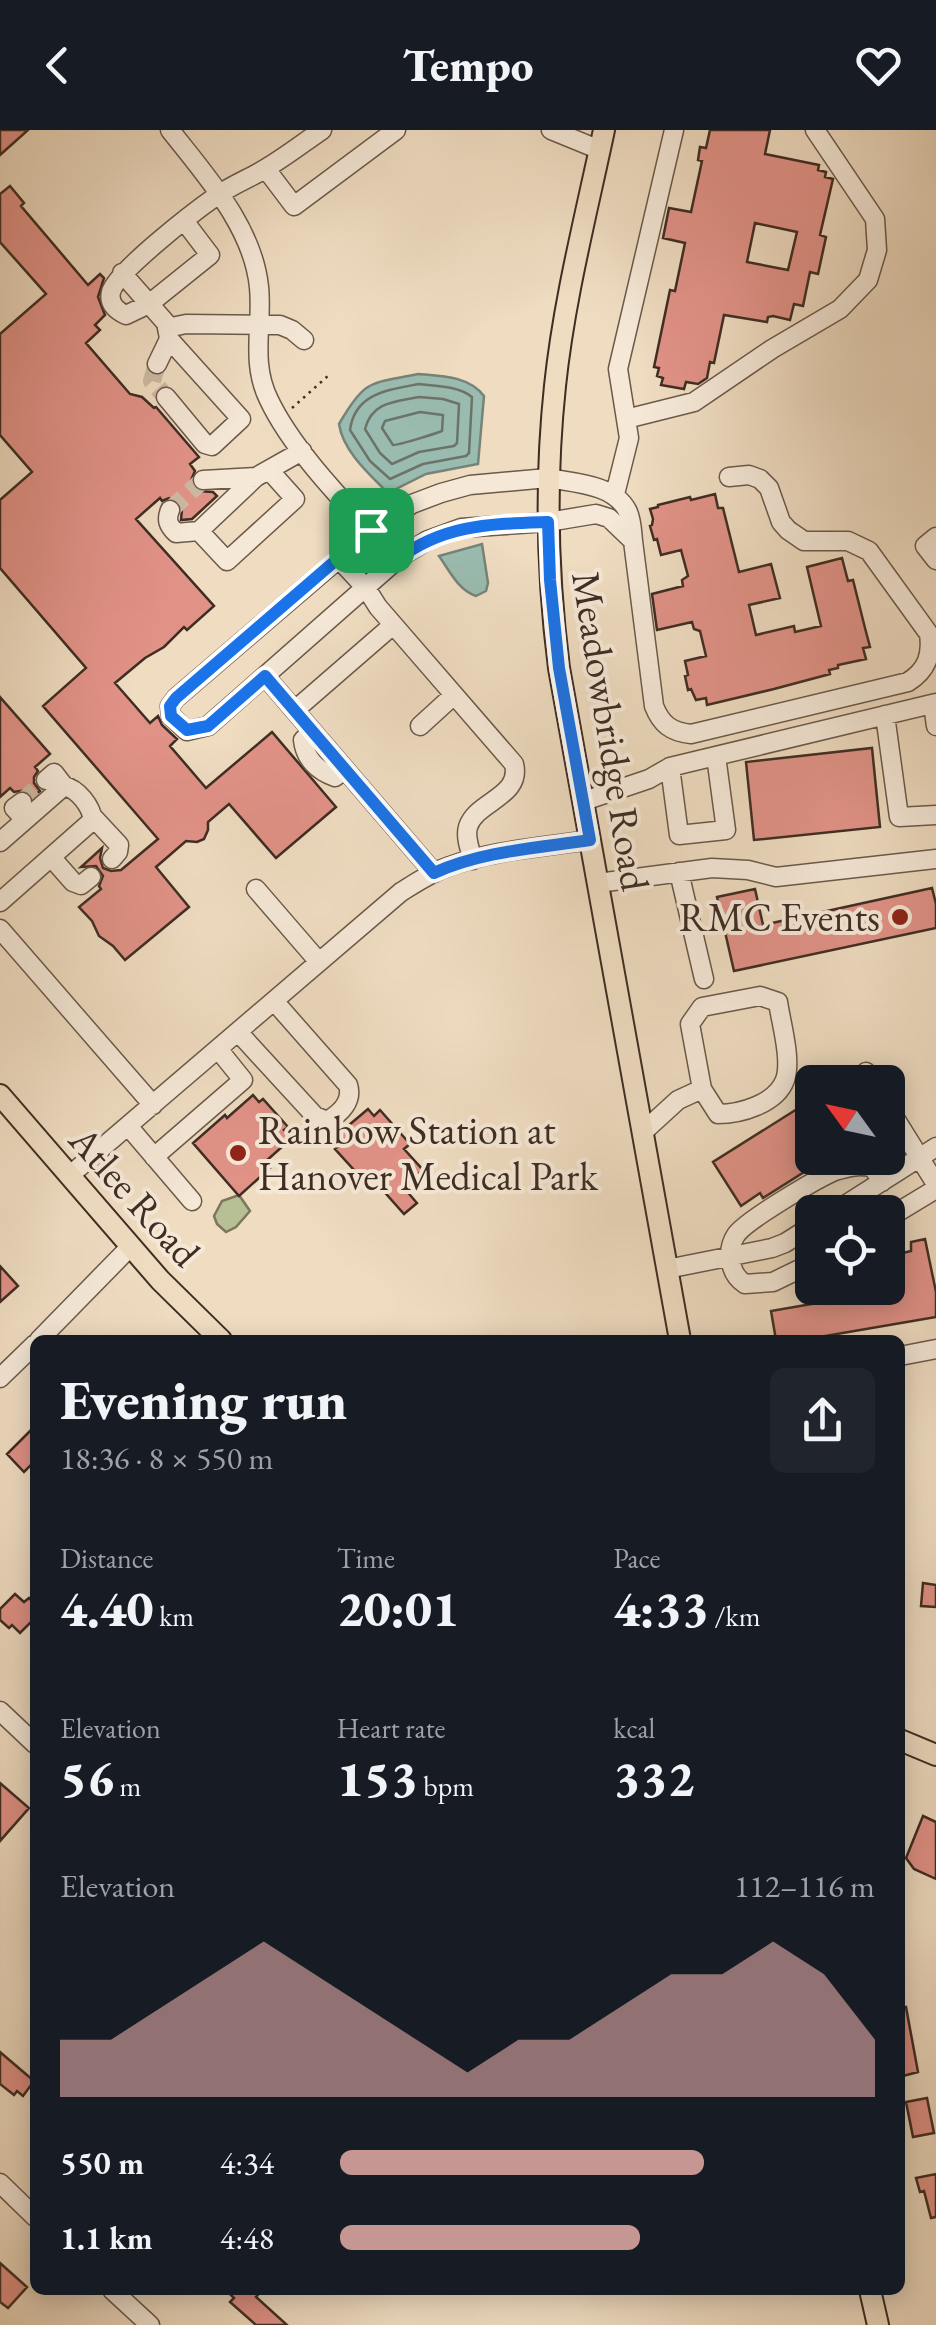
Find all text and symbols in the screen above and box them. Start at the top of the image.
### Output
text: Tempo [403,36,533,94]
icon: back [30,38,85,93]
icon: heart [851,38,906,93]
pin [329,488,414,573]
icon: arrive [344,503,399,558]
street label: Meadowbridge Road [560,568,662,895]
place label: RMC Events [679,891,880,943]
marker: RMC Events [889,906,911,928]
north arrow [795,1065,905,1175]
map controls [795,1065,905,1305]
place label: Rainbow Station at Hanover Medical Park [258,1104,599,1202]
street label: Atlee Road [57,1114,212,1278]
marker: Rainbow Station at Hanover Medical Park [227,1142,249,1164]
button: locate [795,1195,905,1305]
text: Evening run [60,1364,347,1435]
button: share [770,1368,875,1473]
text: 18:36 · 8 × 550 m [60,1437,273,1479]
text: Distance [60,1540,154,1576]
text: Time [337,1540,395,1576]
text: Pace [613,1540,660,1576]
text: 4.40 [60,1576,154,1641]
text: 20:01 [337,1576,459,1641]
text: 4:33 [613,1576,709,1641]
text: km [154,1598,194,1634]
text: /km [709,1598,760,1634]
text: Elevation [60,1710,161,1746]
text: Heart rate [337,1710,445,1746]
text: kcal [613,1710,655,1746]
text: 56 [60,1746,114,1811]
text: 153 [337,1746,418,1811]
text: 332 [613,1746,694,1811]
text: m [114,1768,141,1804]
text: bpm [418,1768,474,1804]
text: Elevation [60,1865,175,1907]
text: 112–116 m [734,1865,875,1907]
text: 550 m [60,2142,144,2184]
text: 4:34 [220,2142,274,2184]
text: 1.1 km [60,2217,153,2259]
text: 4:48 [220,2217,274,2259]

